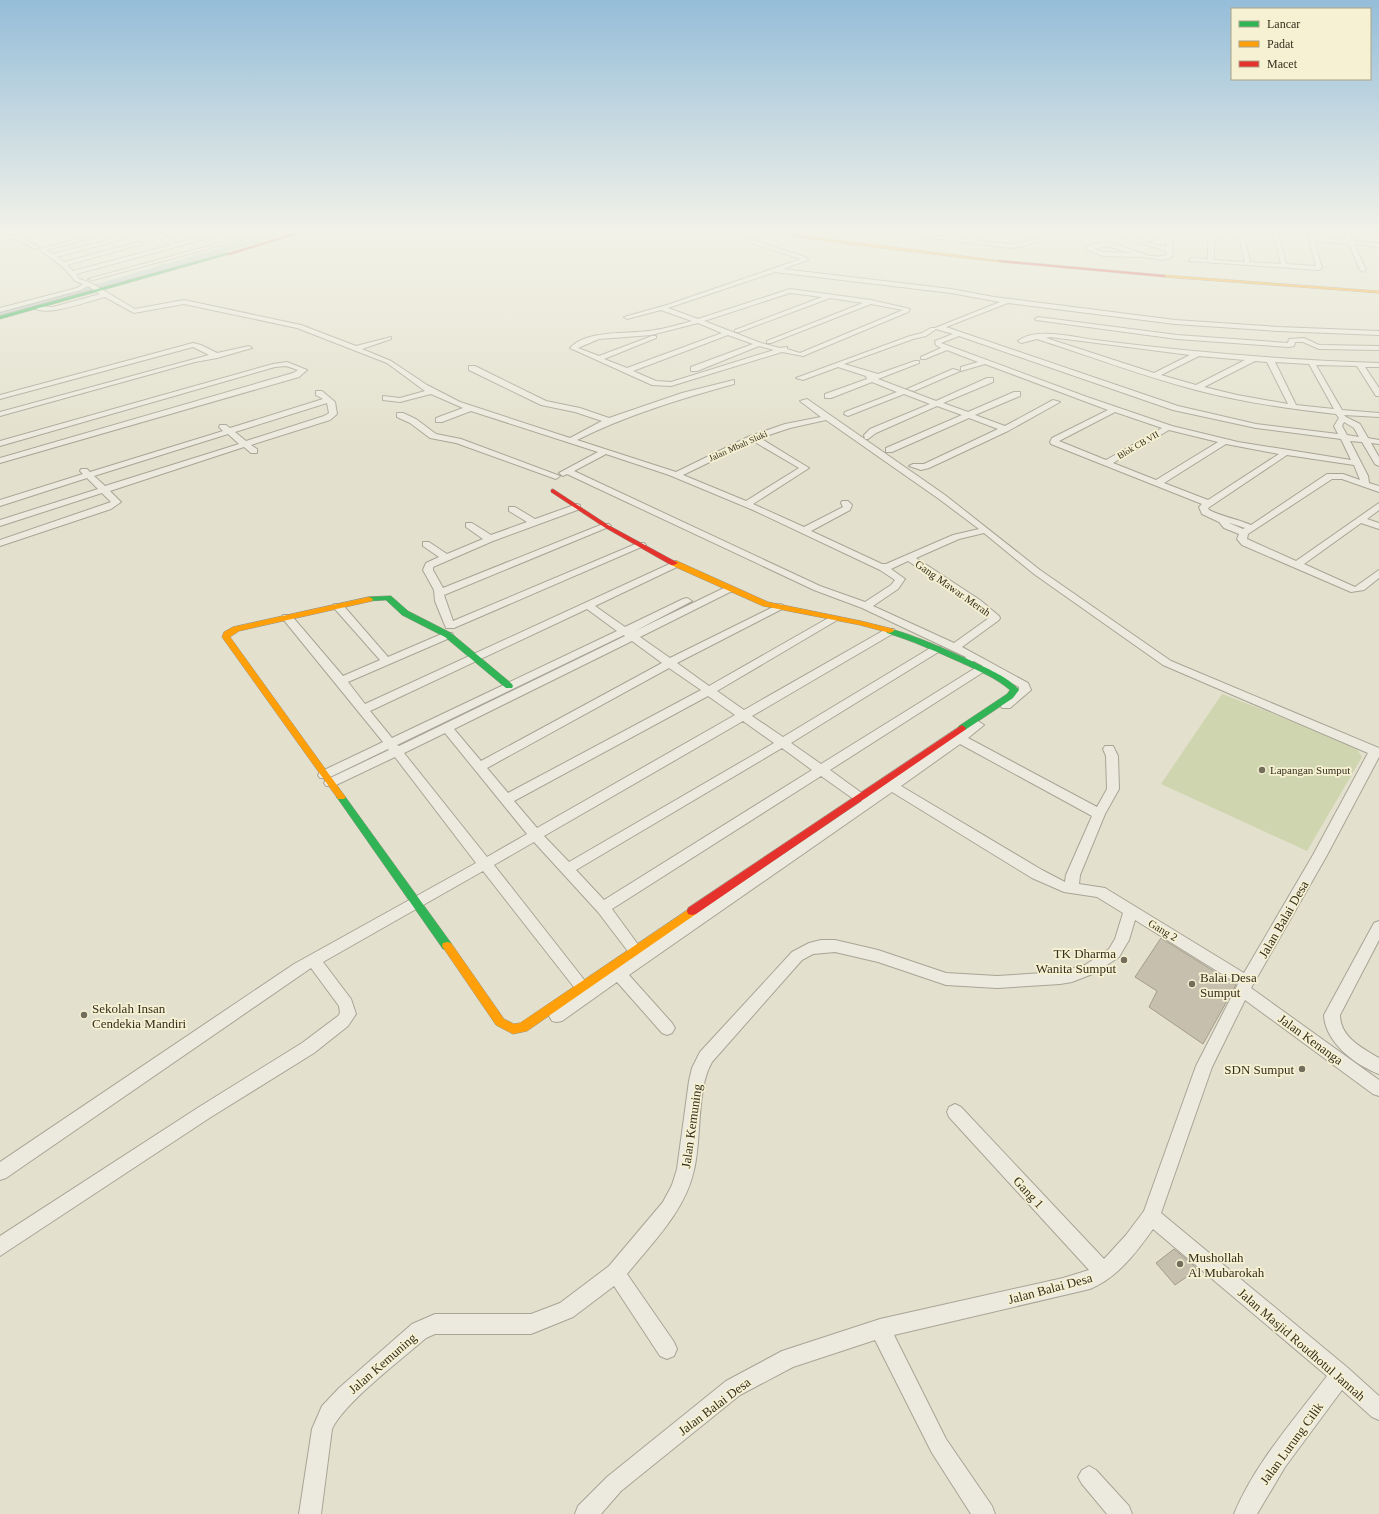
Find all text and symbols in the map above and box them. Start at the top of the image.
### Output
legend [1231,8,1371,80]
text: Lancar [1267,17,1300,31]
text: Padat [1267,37,1294,51]
text: Macet [1267,57,1298,71]
street label: Jalan Mbah Sluki [707,428,769,463]
street label: Blok CB VII [1115,429,1161,461]
street label: Gang Mawar Merah [913,558,993,619]
place label: Lapangan Sumput [1270,764,1350,776]
marker: Lapangan Sumput [1257,765,1267,775]
street label: Jalan Balai Desa [1255,878,1312,961]
street label: Gang 2 [1146,917,1180,943]
place label: TK Dharma Wanita Sumput [1036,946,1116,976]
marker: TK Dharma Wanita Sumput [1119,955,1129,965]
place label: Balai Desa Sumput [1200,970,1257,1000]
marker: Balai Desa Sumput [1187,979,1197,989]
place label: Sekolah Insan Cendekia Mandiri [92,1001,187,1031]
marker: Sekolah Insan Cendekia Mandiri [79,1010,89,1020]
street label: Jalan Kenanga [1275,1011,1346,1068]
place label: SDN Sumput [1224,1062,1294,1077]
marker: SDN Sumput [1297,1064,1307,1074]
street label: Jalan Kemuning [678,1083,705,1169]
street label: Gang 1 [1010,1173,1047,1211]
place label: Mushollah Al Mubarokah [1188,1250,1265,1280]
marker: Mushollah Al Mubarokah [1175,1259,1185,1269]
street label: Jalan Balai Desa [1006,1270,1094,1307]
street label: Jalan Masjid Roudhotul Jannah [1235,1285,1369,1404]
street label: Jalan Kemuning [345,1330,420,1397]
street label: Jalan Balai Desa [675,1374,754,1438]
street label: Jalan Lurung Cilik [1257,1399,1326,1487]

